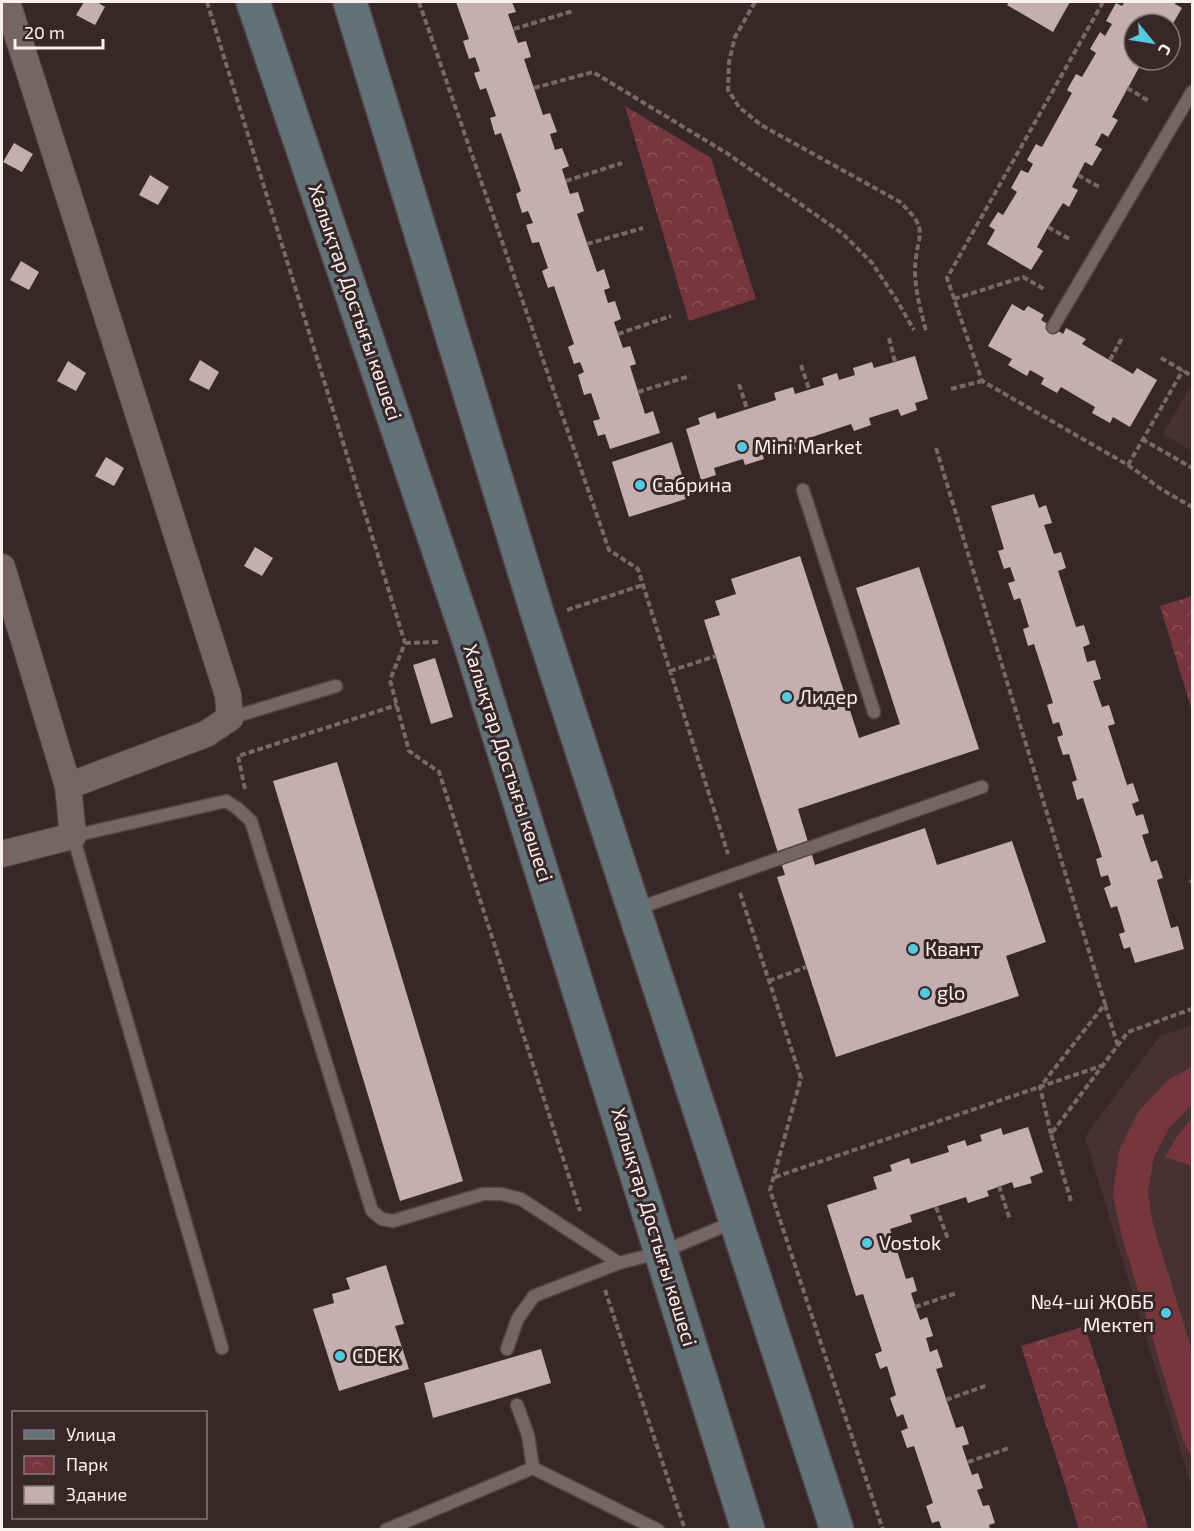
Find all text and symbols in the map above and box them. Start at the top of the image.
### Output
scale bar [15,12,104,50]
north arrow [1122,12,1182,72]
text: 20 m [24,21,65,43]
text: С [1155,41,1176,59]
street label: Халықтар Достығы көшесі [304,180,408,423]
place label: Mini Market [754,434,863,458]
marker: Mini Market [735,440,749,454]
place label: Сабрина [652,472,732,496]
marker: Сабрина [633,478,647,492]
street label: Халықтар Достығы көшесі [459,641,559,884]
place label: Лидер [799,684,858,708]
marker: Лидер [780,690,794,704]
place label: Квант [925,936,981,960]
marker: Квант [906,942,920,956]
place label: glo [937,980,965,1004]
marker: glo [918,986,932,1000]
street label: Халықтар Достығы көшесі [607,1104,703,1349]
place label: Vostok [879,1230,941,1254]
marker: Vostok [860,1236,874,1250]
place label: №4-ші ЖОББ Мектеп [1030,1289,1154,1336]
marker: №4-ші ЖОББ Мектеп [1159,1306,1173,1320]
place label: CDEK [352,1343,400,1367]
marker: CDEK [333,1349,347,1363]
legend [12,1411,207,1519]
text: Улица [66,1423,116,1445]
text: Парк [66,1453,108,1475]
text: Здание [66,1483,127,1505]

